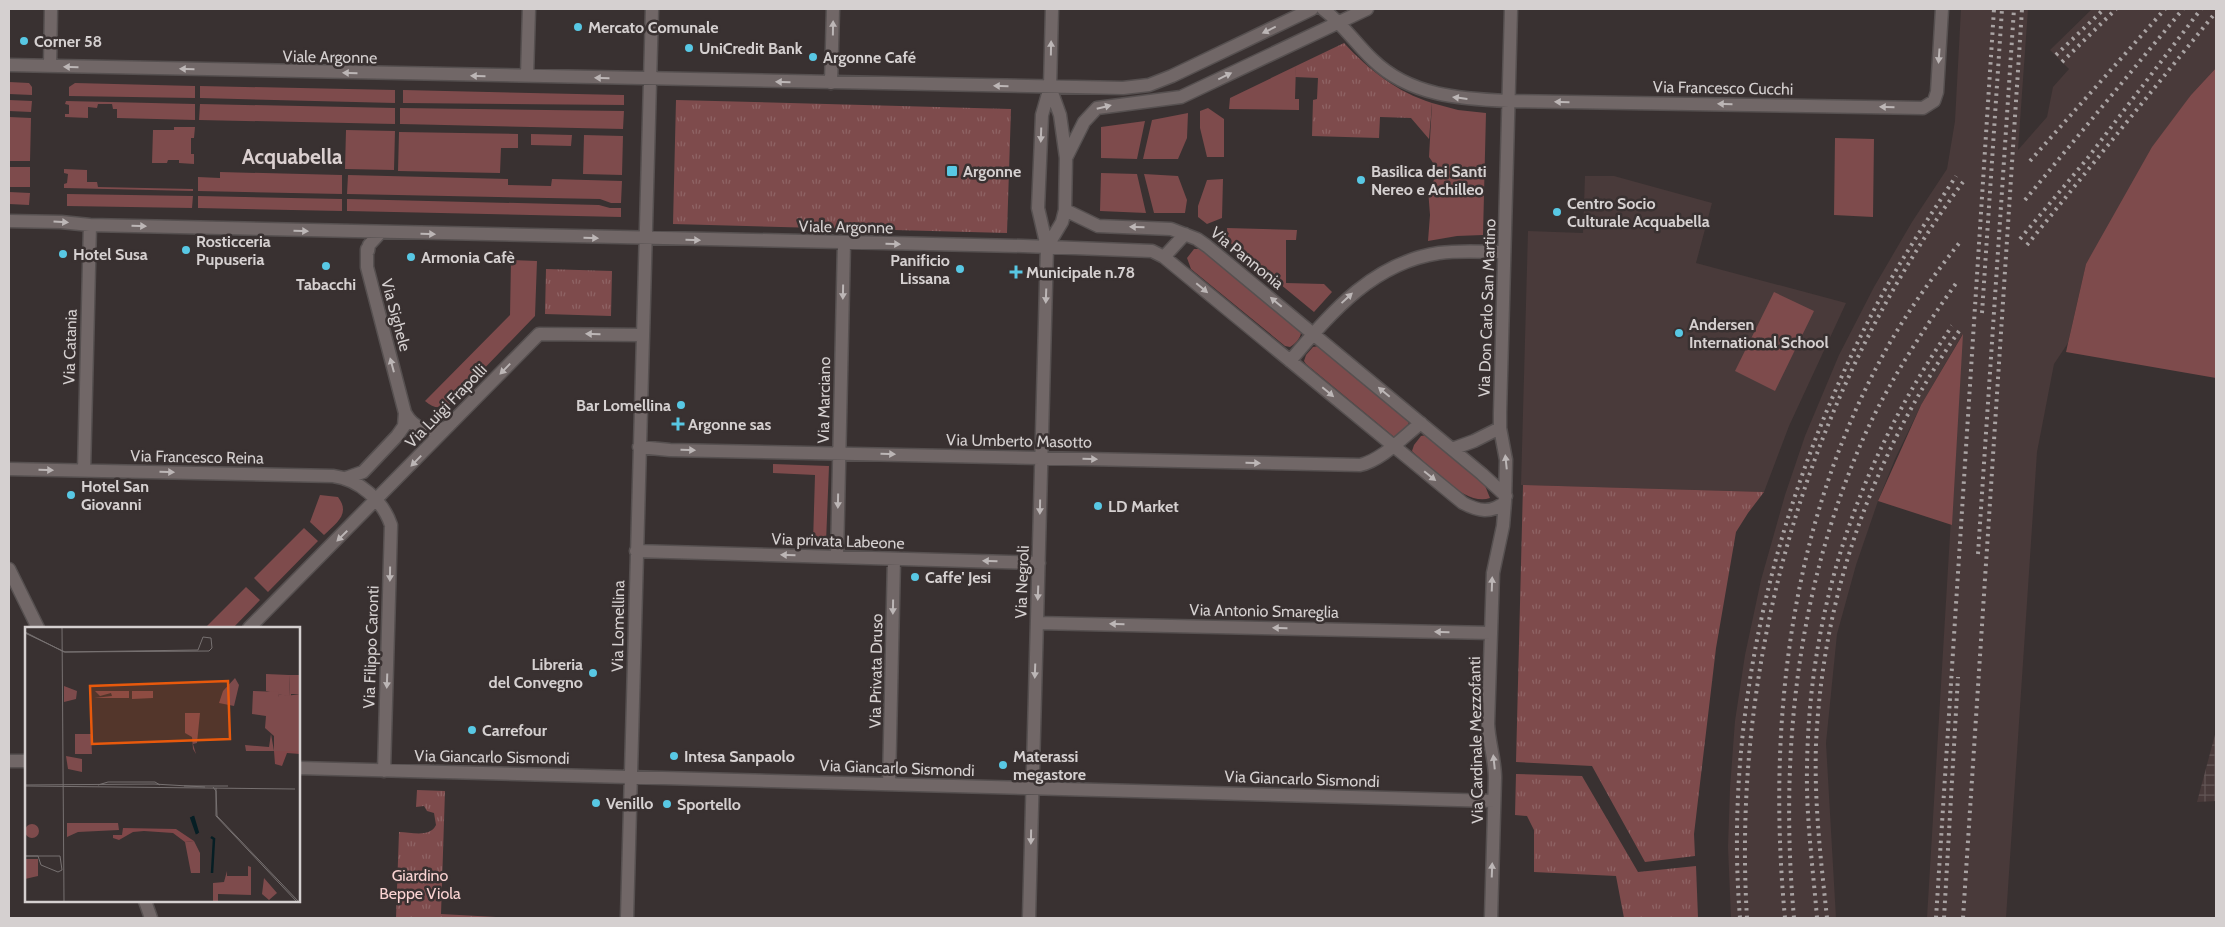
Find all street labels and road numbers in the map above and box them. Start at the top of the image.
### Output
street label: Viale Argonne [282,47,378,67]
street label: Via Francesco Cucchi [1653,77,1793,99]
street label: Viale Argonne [798,217,894,237]
street label: Via Don Carlo San Martino [1474,218,1500,397]
street label: Via Pannonia [1207,223,1288,293]
street label: Via Sighele [377,277,415,353]
street label: Via Catania [59,309,81,385]
street label: Via Marciano [814,356,834,443]
street label: Via Luigi Frapolli [401,360,491,452]
street label: Via Umberto Masotto [946,430,1092,452]
street label: Via Francesco Reina [130,446,264,468]
street label: Via privata Labeone [771,529,905,553]
street label: Via Negroli [1011,545,1033,619]
street label: Via Lomellina [608,580,628,672]
street label: Via Filippo Caronti [359,585,383,709]
street label: Via Antonio Smareglia [1189,600,1339,622]
street label: Via Privata Druso [865,613,887,729]
street label: Via Cardinale Mezzofanti [1465,656,1487,824]
street label: Via Giancarlo Sismondi [414,746,570,768]
street label: Via Giancarlo Sismondi [819,756,975,780]
street label: Via Giancarlo Sismondi [1224,767,1380,791]

